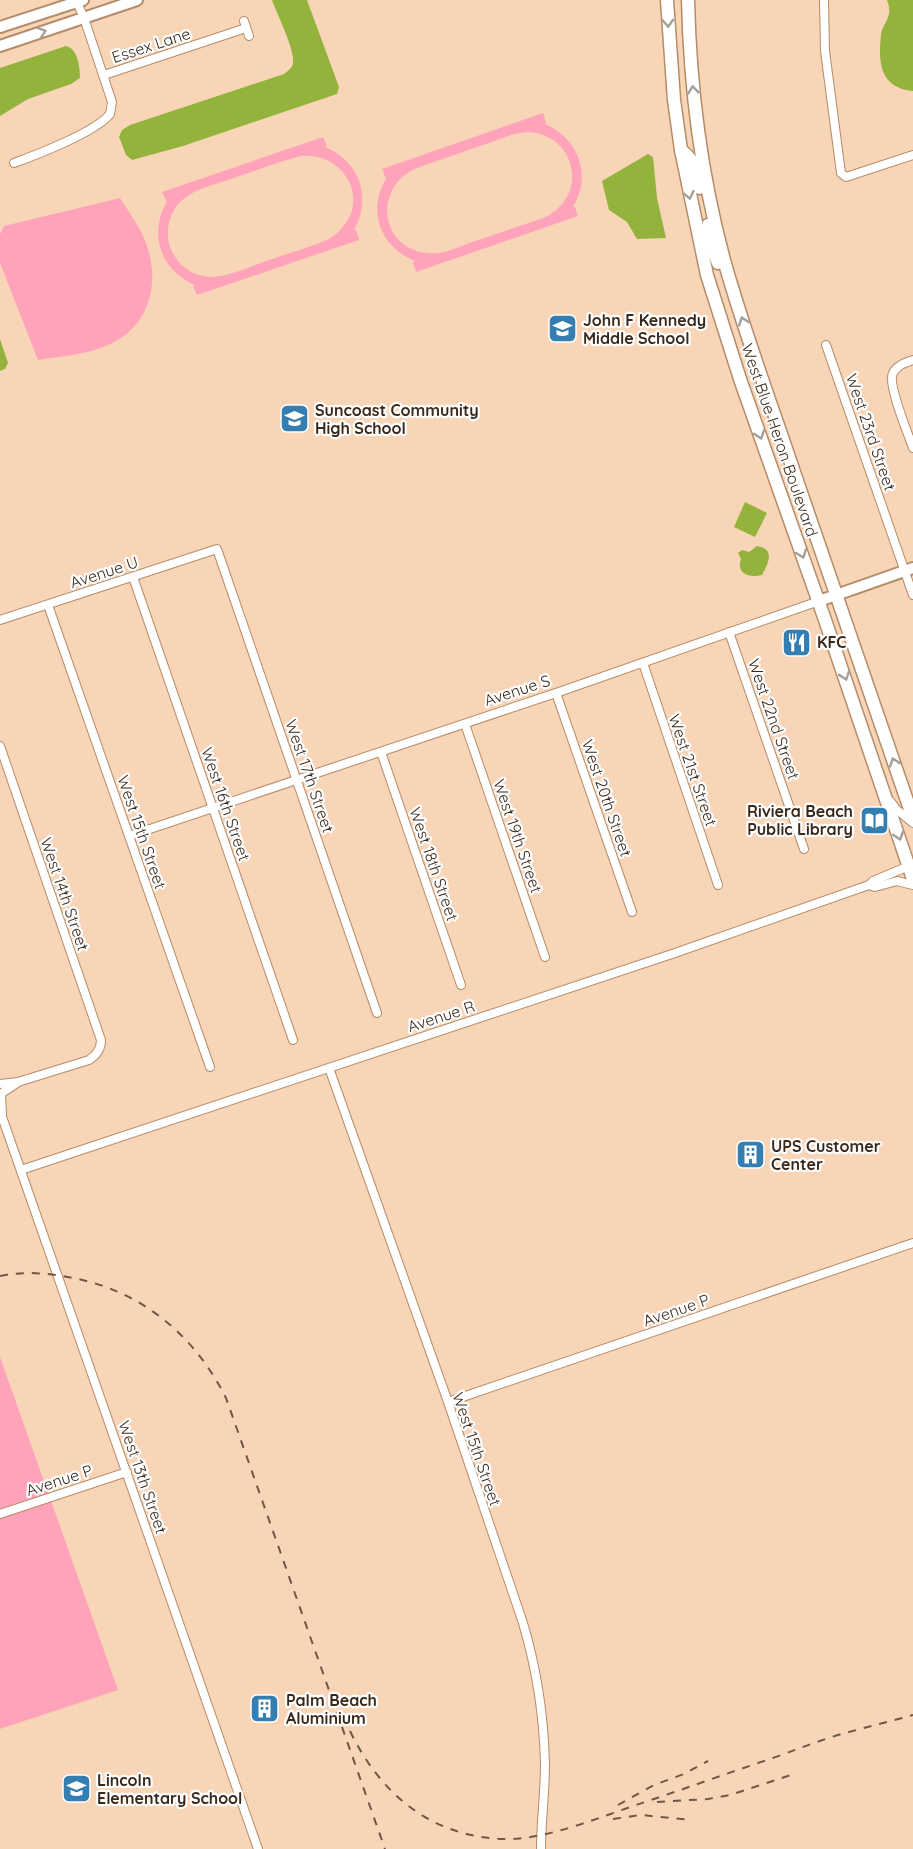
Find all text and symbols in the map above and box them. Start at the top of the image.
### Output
one-way arrow [662,19,675,28]
street label: Essex Lane [109,23,193,67]
one-way arrow [36,26,47,39]
one-way arrow [687,85,700,94]
one-way arrow [682,190,695,200]
place label: John F Kennedy Middle School [583,310,706,348]
school or university icon: John F Kennedy Middle School [546,313,578,345]
one-way arrow [738,316,750,327]
street label: West Blue Heron Boulevard [738,341,822,539]
street label: West 23rd Street [842,371,900,493]
place label: Suncoast Community High School [315,400,479,438]
school or university icon: Suncoast Community High School [278,403,310,435]
one-way arrow [752,429,765,439]
one-way arrow [795,548,807,559]
street label: Avenue U [67,552,141,592]
restaurant icon: KFC [780,626,812,658]
place label: KFC [817,632,846,652]
street label: West 22nd Street [744,656,804,782]
street label: Avenue S [482,670,552,710]
one-way arrow [837,671,850,681]
street label: West 21st Street [664,711,722,829]
street label: West 17th Street [281,717,339,835]
street label: West 20th Street [578,737,636,859]
street label: West 16th Street [197,745,255,863]
one-way arrow [889,757,901,768]
street label: West 15th Street [113,773,171,891]
street label: West 19th Street [489,776,547,896]
place label: Riviera Beach Public Library [747,801,853,839]
library icon: Riviera Beach Public Library [858,804,890,836]
street label: West 18th Street [405,805,463,923]
one-way arrow [892,830,904,841]
street label: West 14th Street [36,835,94,953]
street label: Avenue R [405,996,477,1036]
place label: UPS Customer Center [771,1136,881,1174]
building icon: UPS Customer Center [734,1139,766,1171]
street label: Avenue P [640,1289,712,1331]
street label: West 15th Street [448,1390,506,1508]
street label: West 13th Street [114,1418,172,1536]
street label: Avenue P [23,1460,95,1500]
place label: Palm Beach Aluminium [286,1690,377,1728]
building icon: Palm Beach Aluminium [249,1693,281,1725]
place label: Lincoln Elementary School [97,1770,242,1808]
school or university icon: Lincoln Elementary School [60,1773,92,1805]

